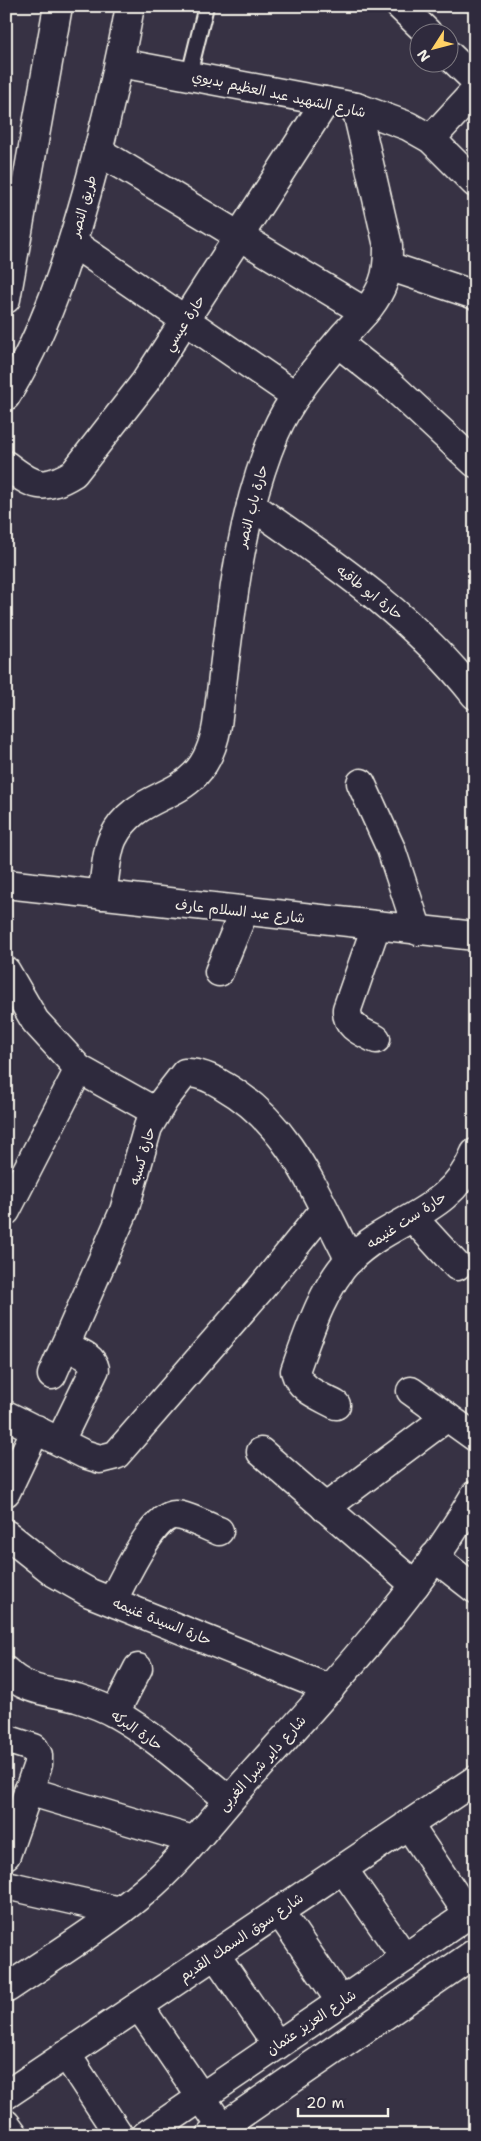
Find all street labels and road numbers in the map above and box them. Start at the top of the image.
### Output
street label: شارع الشهيد عبد العظيم بديوي [190,67,367,123]
street label: طريق النصر [65,173,100,240]
street label: حارة عيسي [159,291,212,357]
street label: حارة باب النصر [232,463,272,550]
street label: حارة ابو طاقيه [333,560,407,624]
street label: شارع عبد السلام عارف [174,895,306,929]
street label: حارة كسبه [125,1125,159,1187]
street label: حارة ست غنيمه [363,1187,449,1253]
street label: حارة السيدة غنيمه [110,1593,214,1649]
street label: حارة البركه [108,1706,166,1754]
street label: شارع داير شبرا الغربى [214,1711,311,1815]
street label: شارع سوق السمك القديم [175,1889,308,1987]
street label: شارع العزيز عثمان [263,1985,360,2060]

